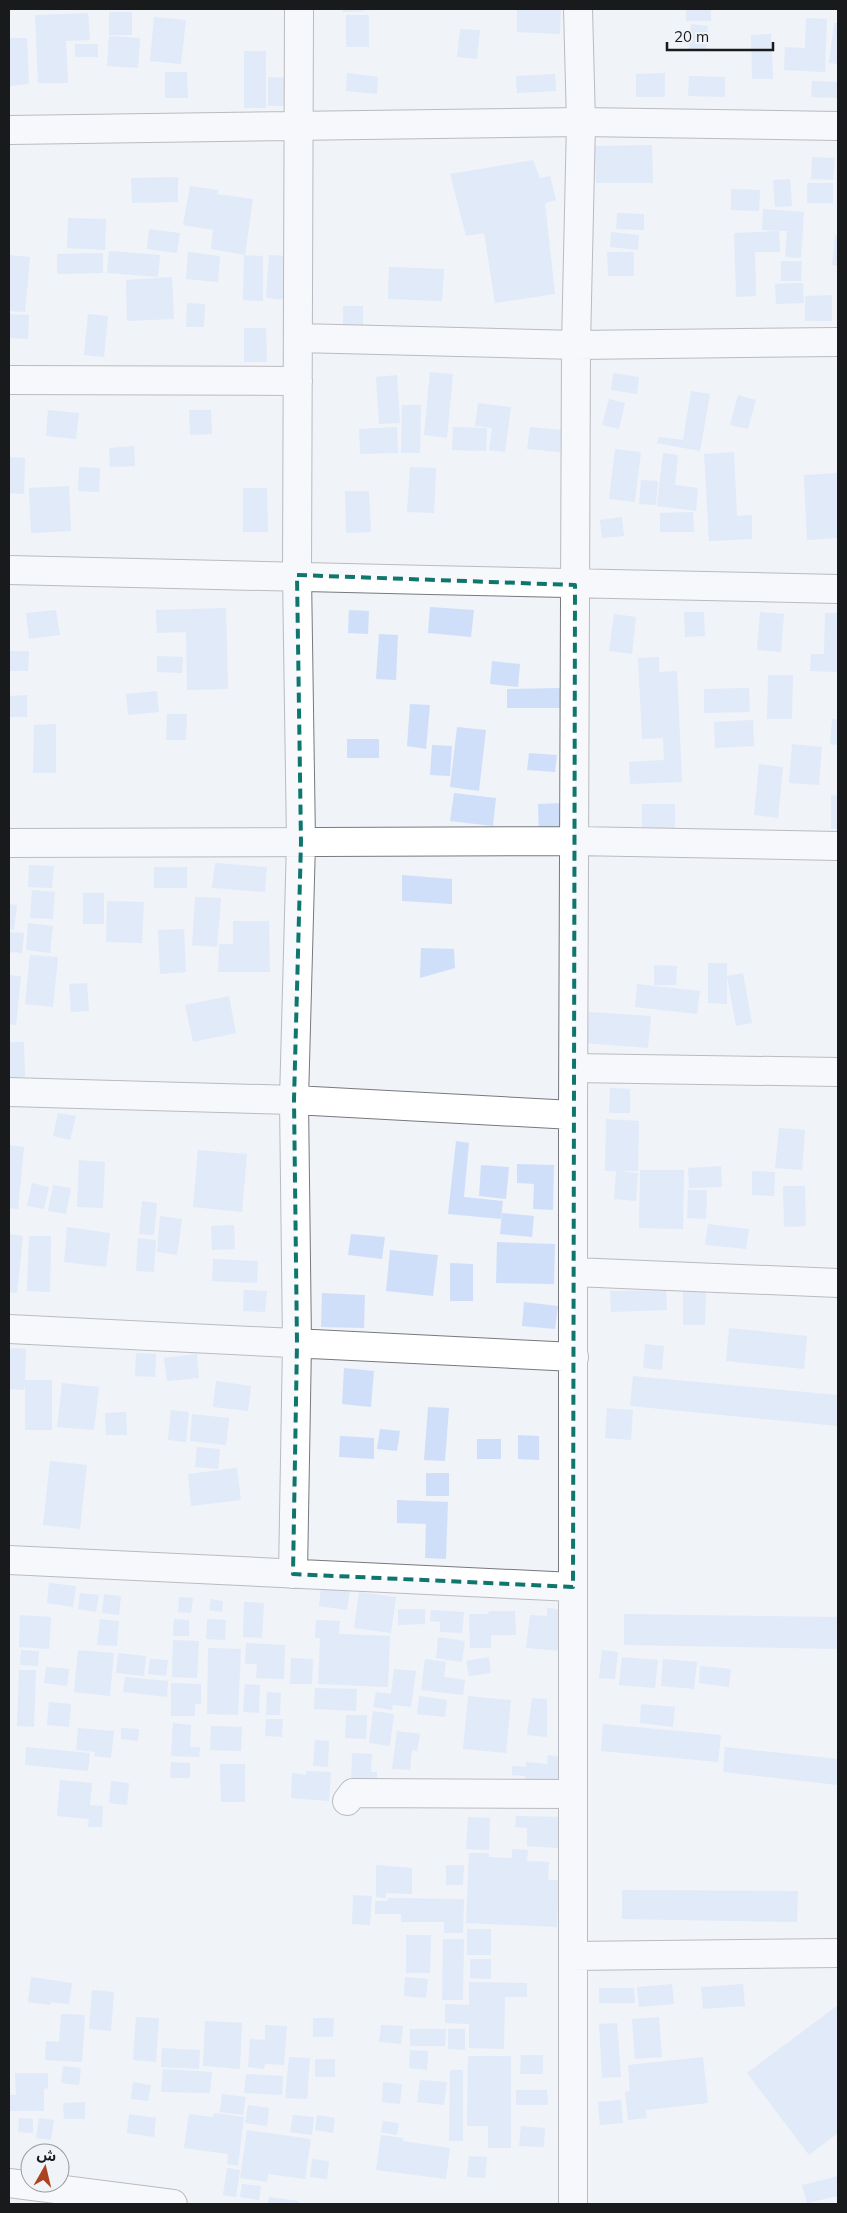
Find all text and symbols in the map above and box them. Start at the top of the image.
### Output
scale bar [667,20,773,52]
text: 20 m [674,27,709,46]
north arrow [20,2143,70,2193]
text: ش [36,2145,58,2165]

